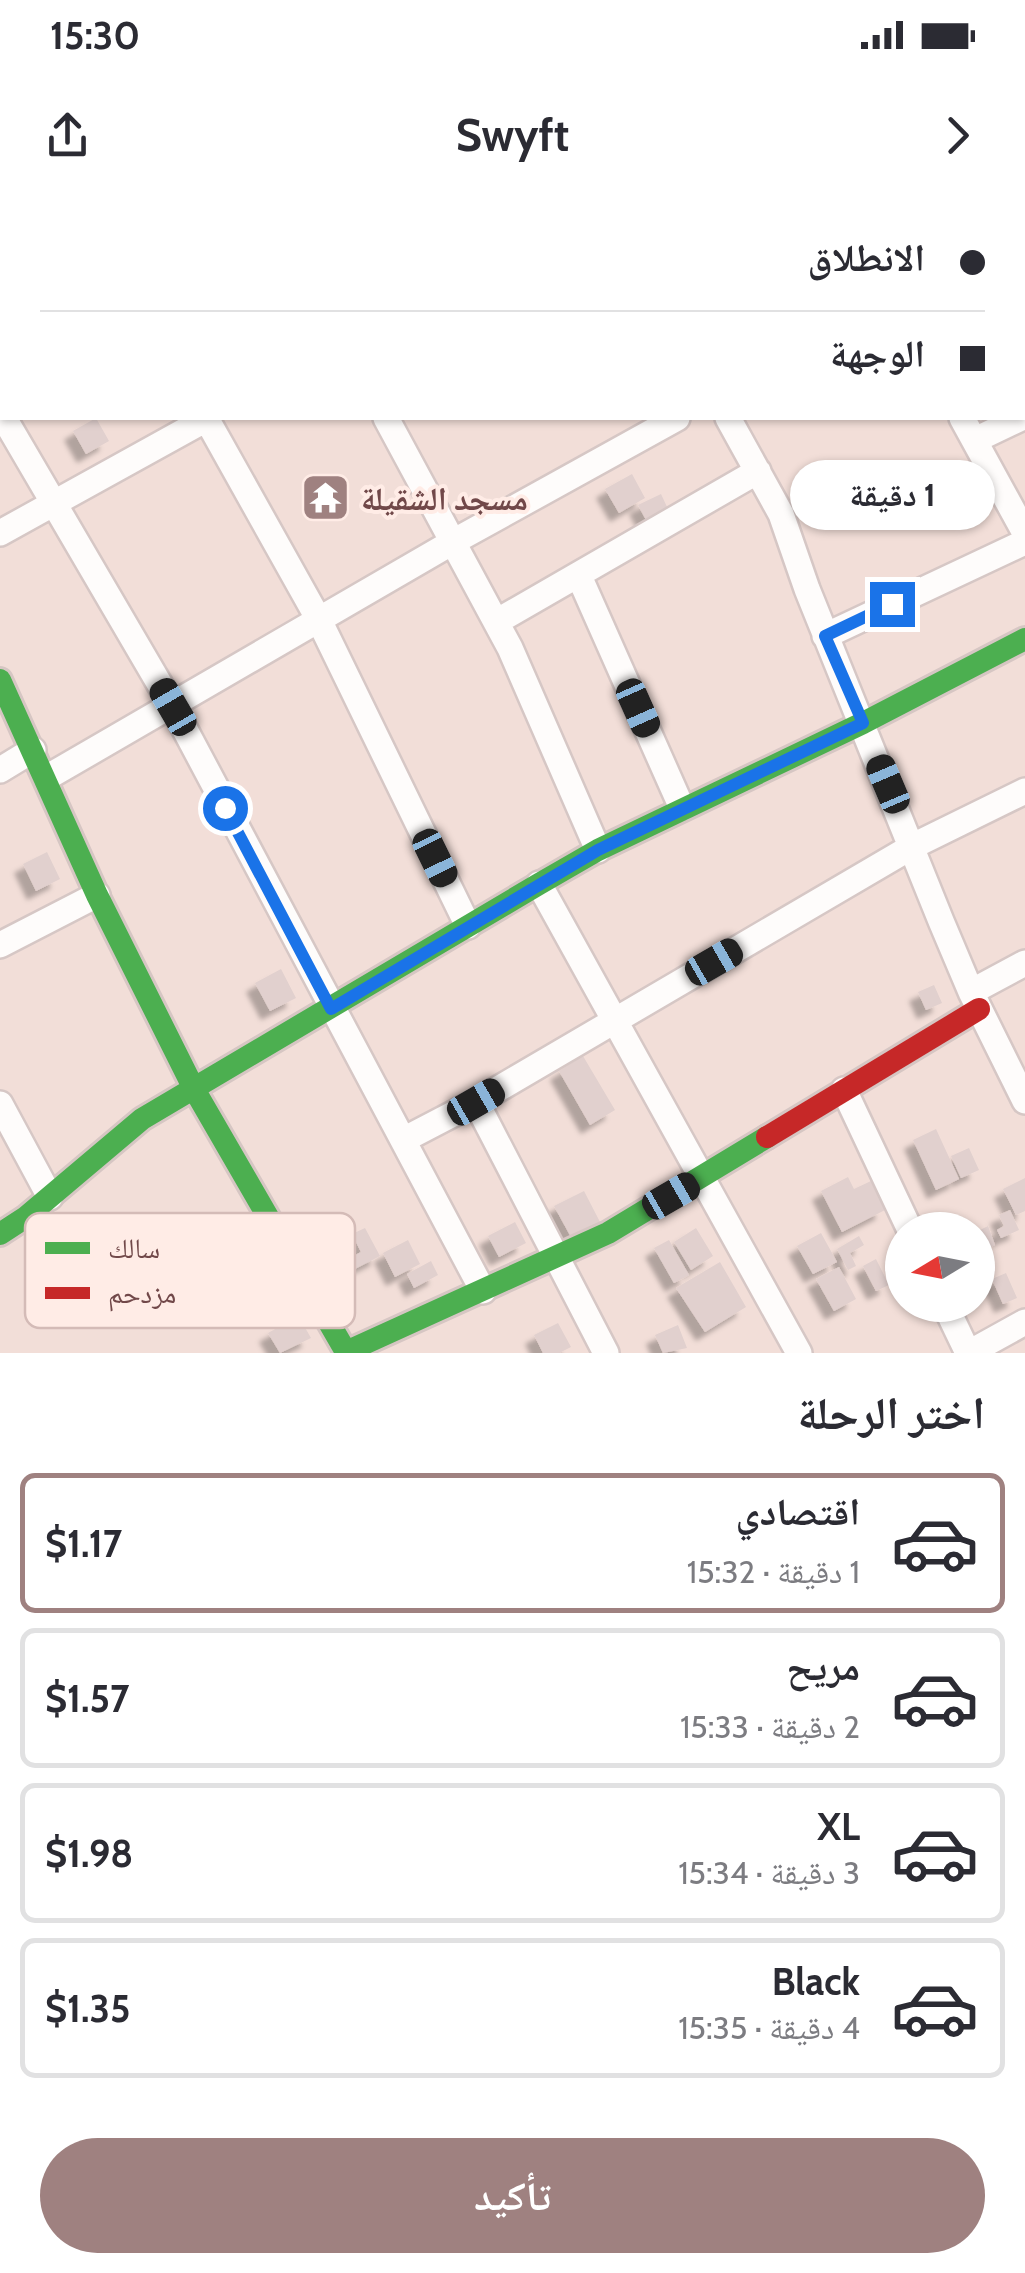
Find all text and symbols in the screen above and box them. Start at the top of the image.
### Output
text: 15:30 [50,12,140,59]
icon: share [40,108,95,163]
text: Swyft [456,108,569,162]
icon: forward [930,108,985,163]
text: الانطلاق [807,234,925,281]
text: الوجهة [830,330,925,377]
callout: 1 دقيقة [790,459,994,529]
temple icon: مسجد الشقيلة [300,472,352,524]
text: 1 دقيقة [849,475,936,514]
place label: مسجد الشقيلة [361,479,528,518]
route end [870,582,915,627]
car [145,674,201,740]
car [612,674,664,742]
car [862,751,914,817]
route start [203,786,248,831]
car [408,824,462,892]
car [681,934,747,990]
car [443,1074,509,1130]
car [638,1168,704,1224]
north arrow [885,1212,995,1322]
map controls [885,1212,995,1322]
legend [25,1213,355,1328]
text: سالك [108,1231,160,1265]
text: مزدحم [108,1276,176,1312]
text: اختر الرحلة [797,1386,985,1440]
text: اقتصادي [736,1488,860,1535]
icon: car [890,1498,980,1588]
text: $1.17 [45,1520,122,1567]
text: 1 دقيقة · 15:32 [687,1552,860,1591]
text: مريح [786,1643,860,1690]
icon: car [890,1653,980,1743]
text: $1.57 [45,1675,129,1722]
text: 2 دقيقة · 15:33 [680,1707,860,1746]
text: XL [817,1803,860,1850]
icon: car [890,1808,980,1898]
text: $1.98 [45,1830,133,1877]
text: 3 دقيقة · 15:34 [678,1853,860,1892]
text: Black [772,1958,860,2005]
icon: car [890,1963,980,2053]
text: $1.35 [45,1985,130,2032]
text: 4 دقيقة · 15:35 [678,2008,860,2047]
button: تأكيد [40,2138,985,2253]

